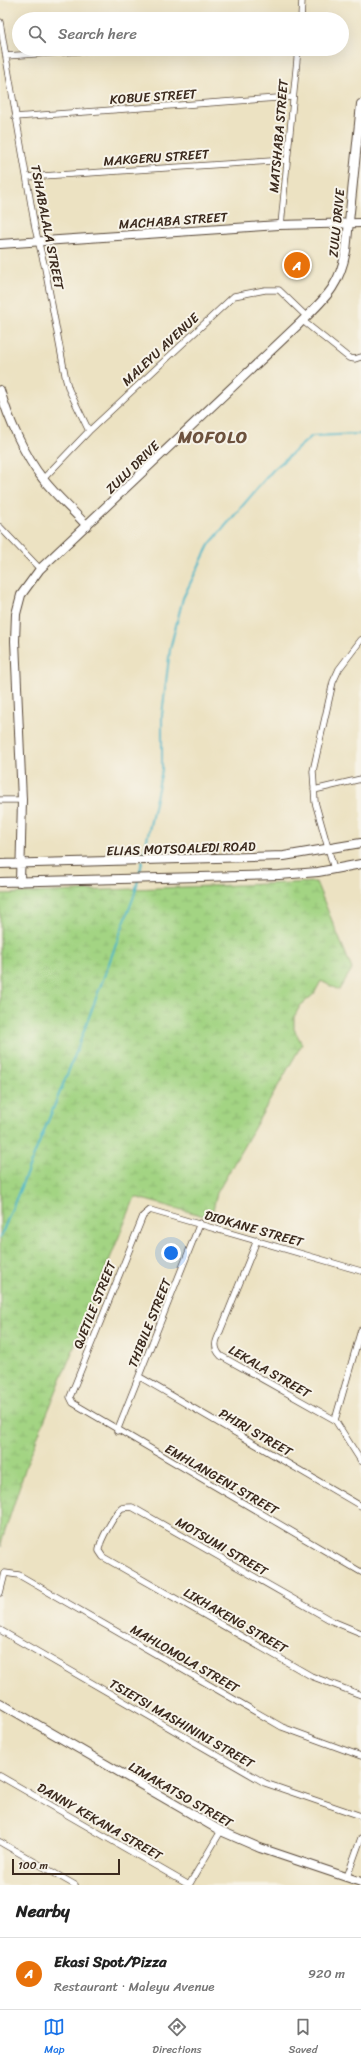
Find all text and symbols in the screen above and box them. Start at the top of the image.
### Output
search box [12,12,349,56]
text: Search here [58,21,137,47]
icon: search [26,23,48,45]
street label: MATSHABA STREET [262,77,295,194]
street label: KOBUE STREET [109,82,199,111]
street label: MAKGERU STREET [103,142,211,173]
street label: TSHABALALA STREET [24,163,71,292]
street label: ZULU DRIVE [321,187,352,258]
street label: MACHABA STREET [118,205,229,236]
pin: A [284,250,310,280]
street label: MALEYU AVENUE [116,307,205,392]
district label: MOFOLO [177,422,248,452]
street label: ZULU DRIVE [100,435,166,500]
street label: ELIAS MOTSOALEDI ROAD [106,834,256,863]
street label: DIOKANE STREET [202,1203,307,1254]
your location [161,1243,181,1263]
street label: QJETILE STREET [66,1257,123,1352]
street label: THIBILE STREET [121,1274,178,1371]
street label: LEKALA STREET [224,1339,316,1405]
street label: PHIRI STREET [215,1402,298,1463]
street label: EMHLANGENI STREET [161,1437,284,1522]
street label: MOTSUMI STREET [171,1511,273,1583]
street label: LIKHAKENG STREET [179,1581,293,1660]
street label: MAHLOMOLA STREET [126,1618,245,1700]
street label: TSIETSI MASHININI STREET [105,1672,260,1775]
street label: LIMAKATSO STREET [124,1755,239,1834]
street label: DANNY KEKANA STREET [33,1776,168,1867]
text: 100 m [18,1856,48,1875]
scale bar [12,1857,120,1876]
text: Nearby [16,1896,70,1926]
text: Ekasi Spot/Pizza [54,1949,167,1975]
text: A [25,1962,33,1985]
text: 920 m [308,1962,345,1985]
text: Restaurant · Maleyu Avenue [54,1975,215,1998]
tab: Map [43,2016,65,2059]
tab: Directions [152,2016,202,2059]
tab: Saved [289,2016,318,2059]

